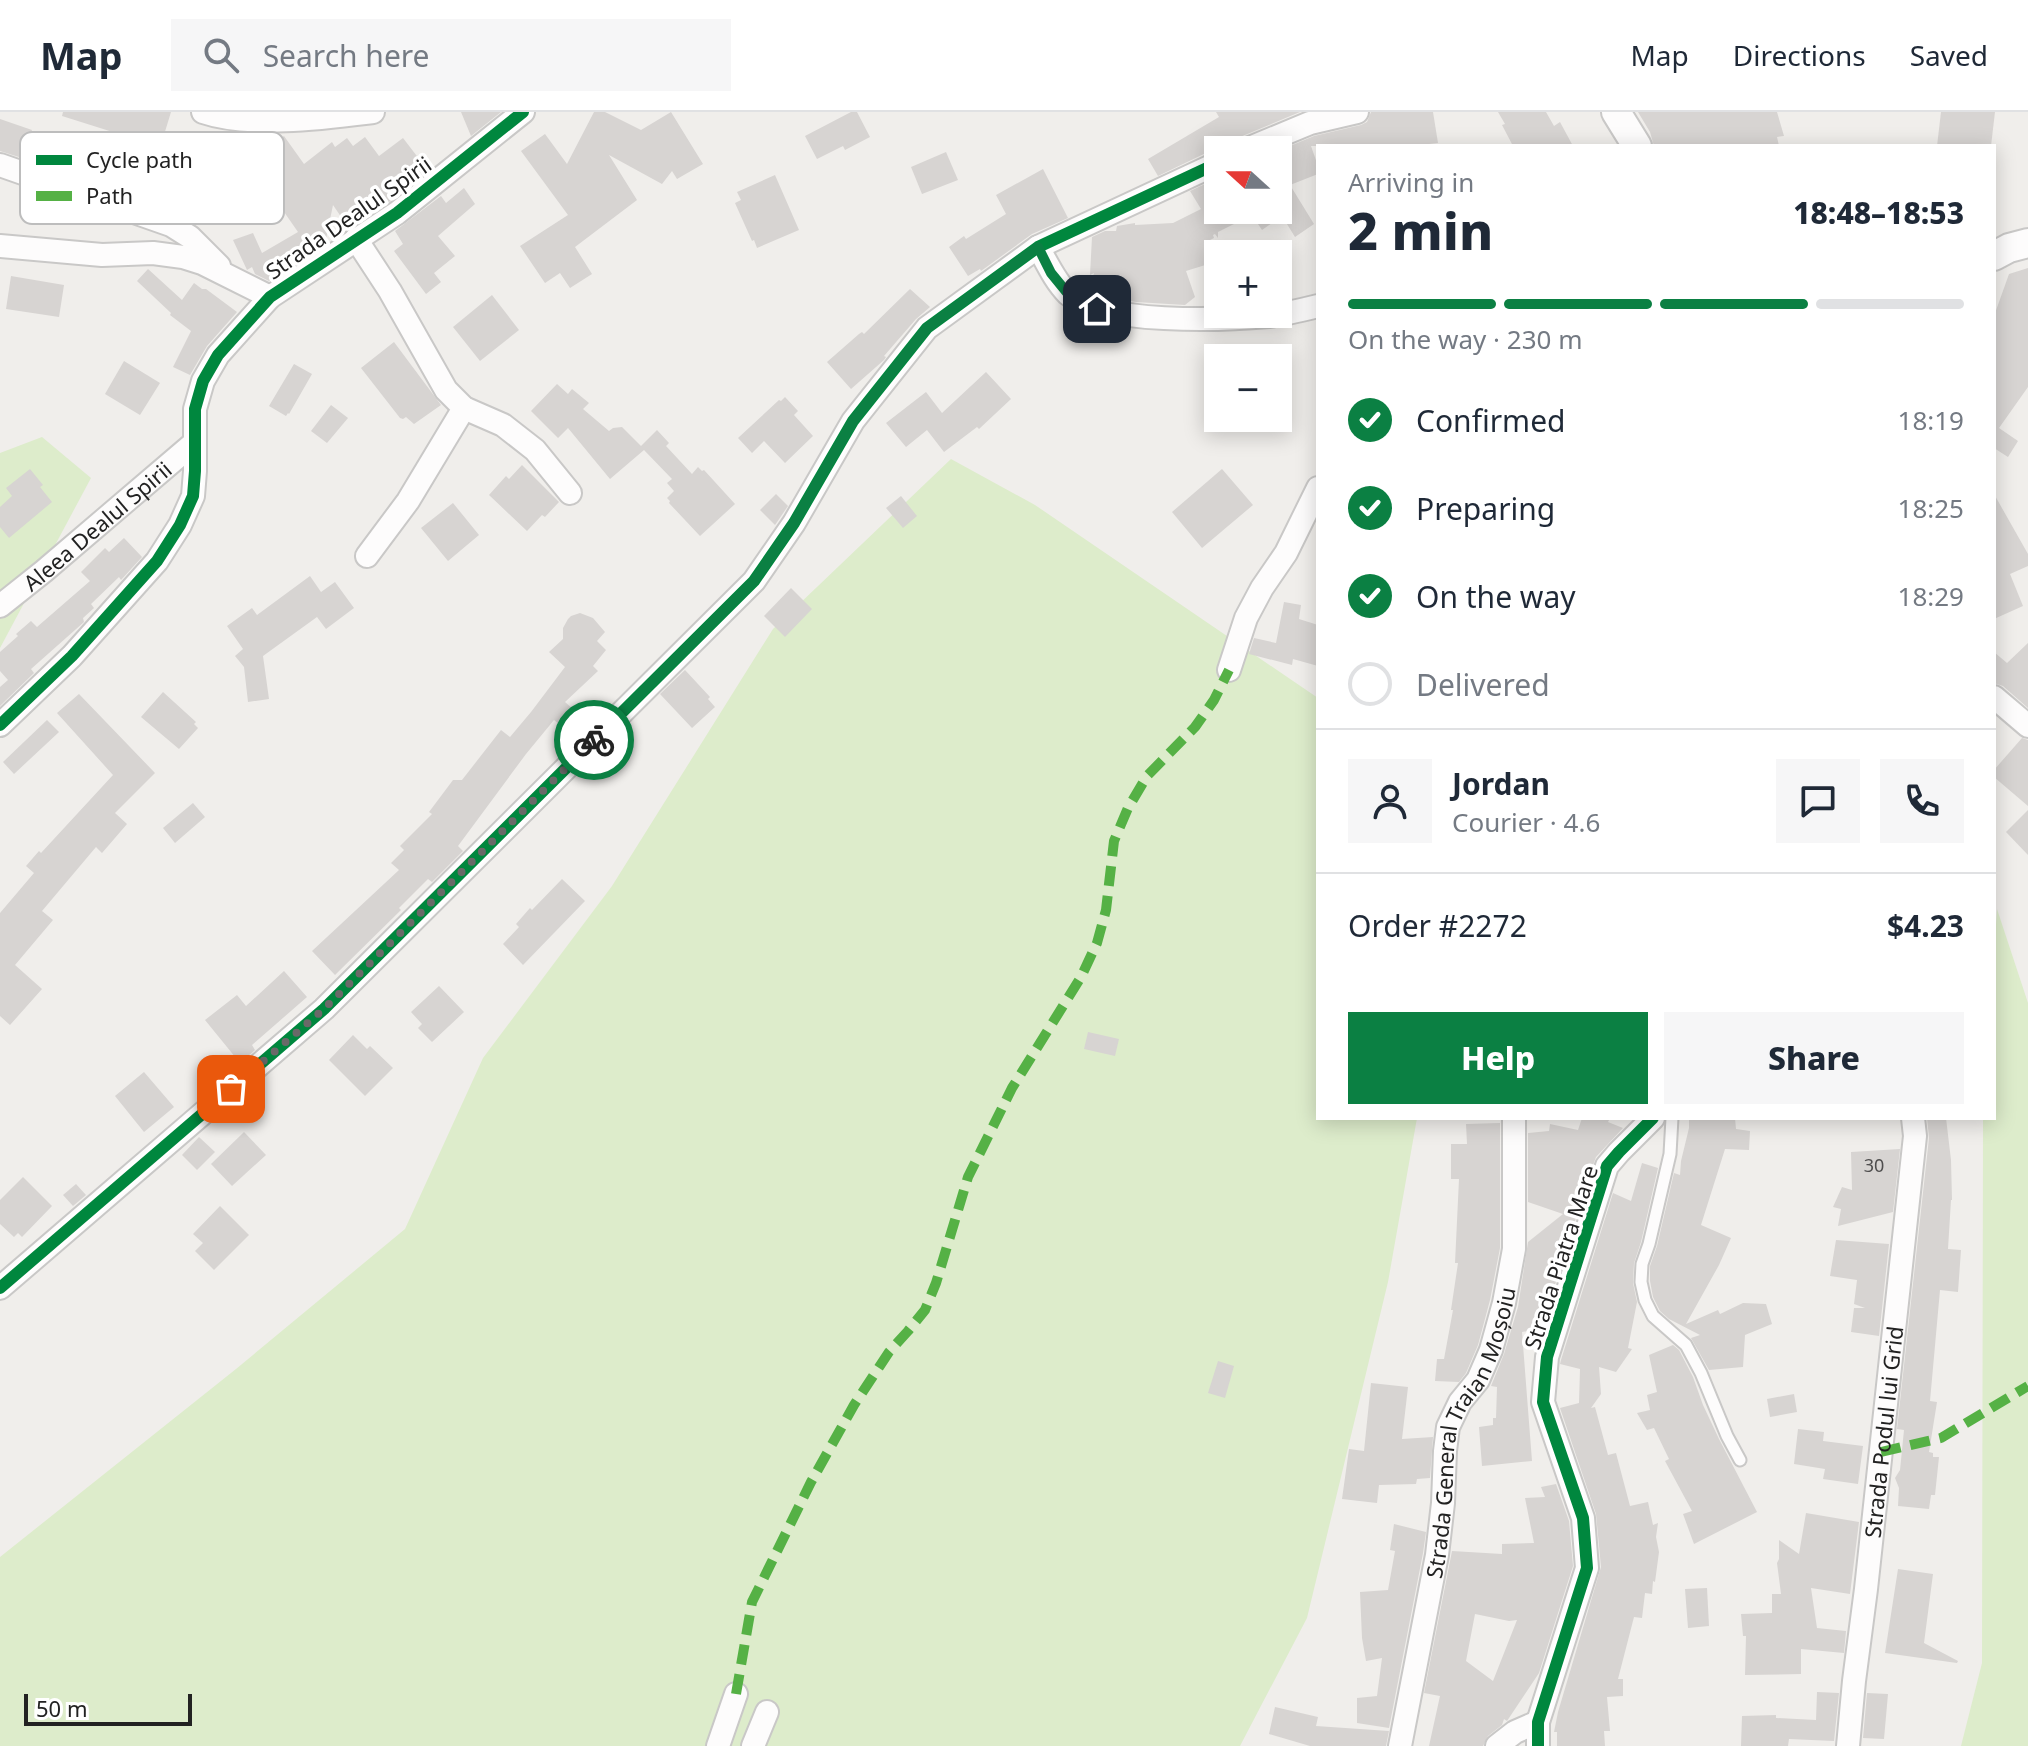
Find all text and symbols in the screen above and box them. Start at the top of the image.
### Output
search box [171,19,731,91]
text: Map [40,29,123,81]
icon: search [199,33,243,77]
text: Search here [263,35,430,76]
text: Map [1630,36,1689,74]
text: Directions [1733,36,1866,74]
text: Saved [1910,36,1988,74]
legend [20,132,284,224]
north arrow [1204,136,1292,224]
map controls [1204,136,1292,432]
text: Cycle path [86,144,193,174]
street label: Strada Dealul Spirii [259,149,437,285]
text: Arriving in [1348,164,1474,200]
text: Path [86,180,133,210]
text: 18:48–18:53 [1793,192,1964,233]
text: 2 min [1348,194,1493,265]
button: + [1204,240,1292,328]
pin [1063,275,1131,343]
icon: home [1075,287,1119,331]
text: On the way · 230 m [1348,321,1582,357]
button: − [1204,344,1292,432]
icon: check [1348,398,1392,442]
text: Confirmed [1416,400,1566,441]
text: 18:19 [1898,402,1964,438]
street label: Aleea Dealul Spirii [16,454,178,597]
icon: check [1348,486,1392,530]
text: Preparing [1416,488,1555,529]
text: 18:25 [1898,490,1964,526]
icon: check [1348,574,1392,618]
text: On the way [1416,576,1576,617]
text: 18:29 [1898,578,1964,614]
text: Delivered [1416,664,1550,705]
courier [554,700,634,780]
icon: bike [572,718,616,762]
button: person [1348,759,1432,843]
button: chat [1776,759,1860,843]
button: phone [1880,759,1964,843]
text: Jordan [1452,763,1550,804]
text: Courier · 4.6 [1452,804,1600,840]
text: Order #2272 [1348,905,1527,946]
text: $4.23 [1887,905,1964,946]
button: Help [1348,1012,1648,1104]
button: Share [1664,1012,1964,1104]
pin [197,1055,265,1123]
icon: bag [209,1067,253,1111]
house number: 30 [1864,1153,1884,1177]
street label: Strada Piatra Mare [1516,1161,1604,1353]
street label: Strada General Traian Moșoiu [1418,1285,1522,1581]
street label: Strada Podul lui Grid [1857,1325,1909,1539]
scale bar [24,1690,192,1726]
text: 50 m [36,1693,87,1723]

